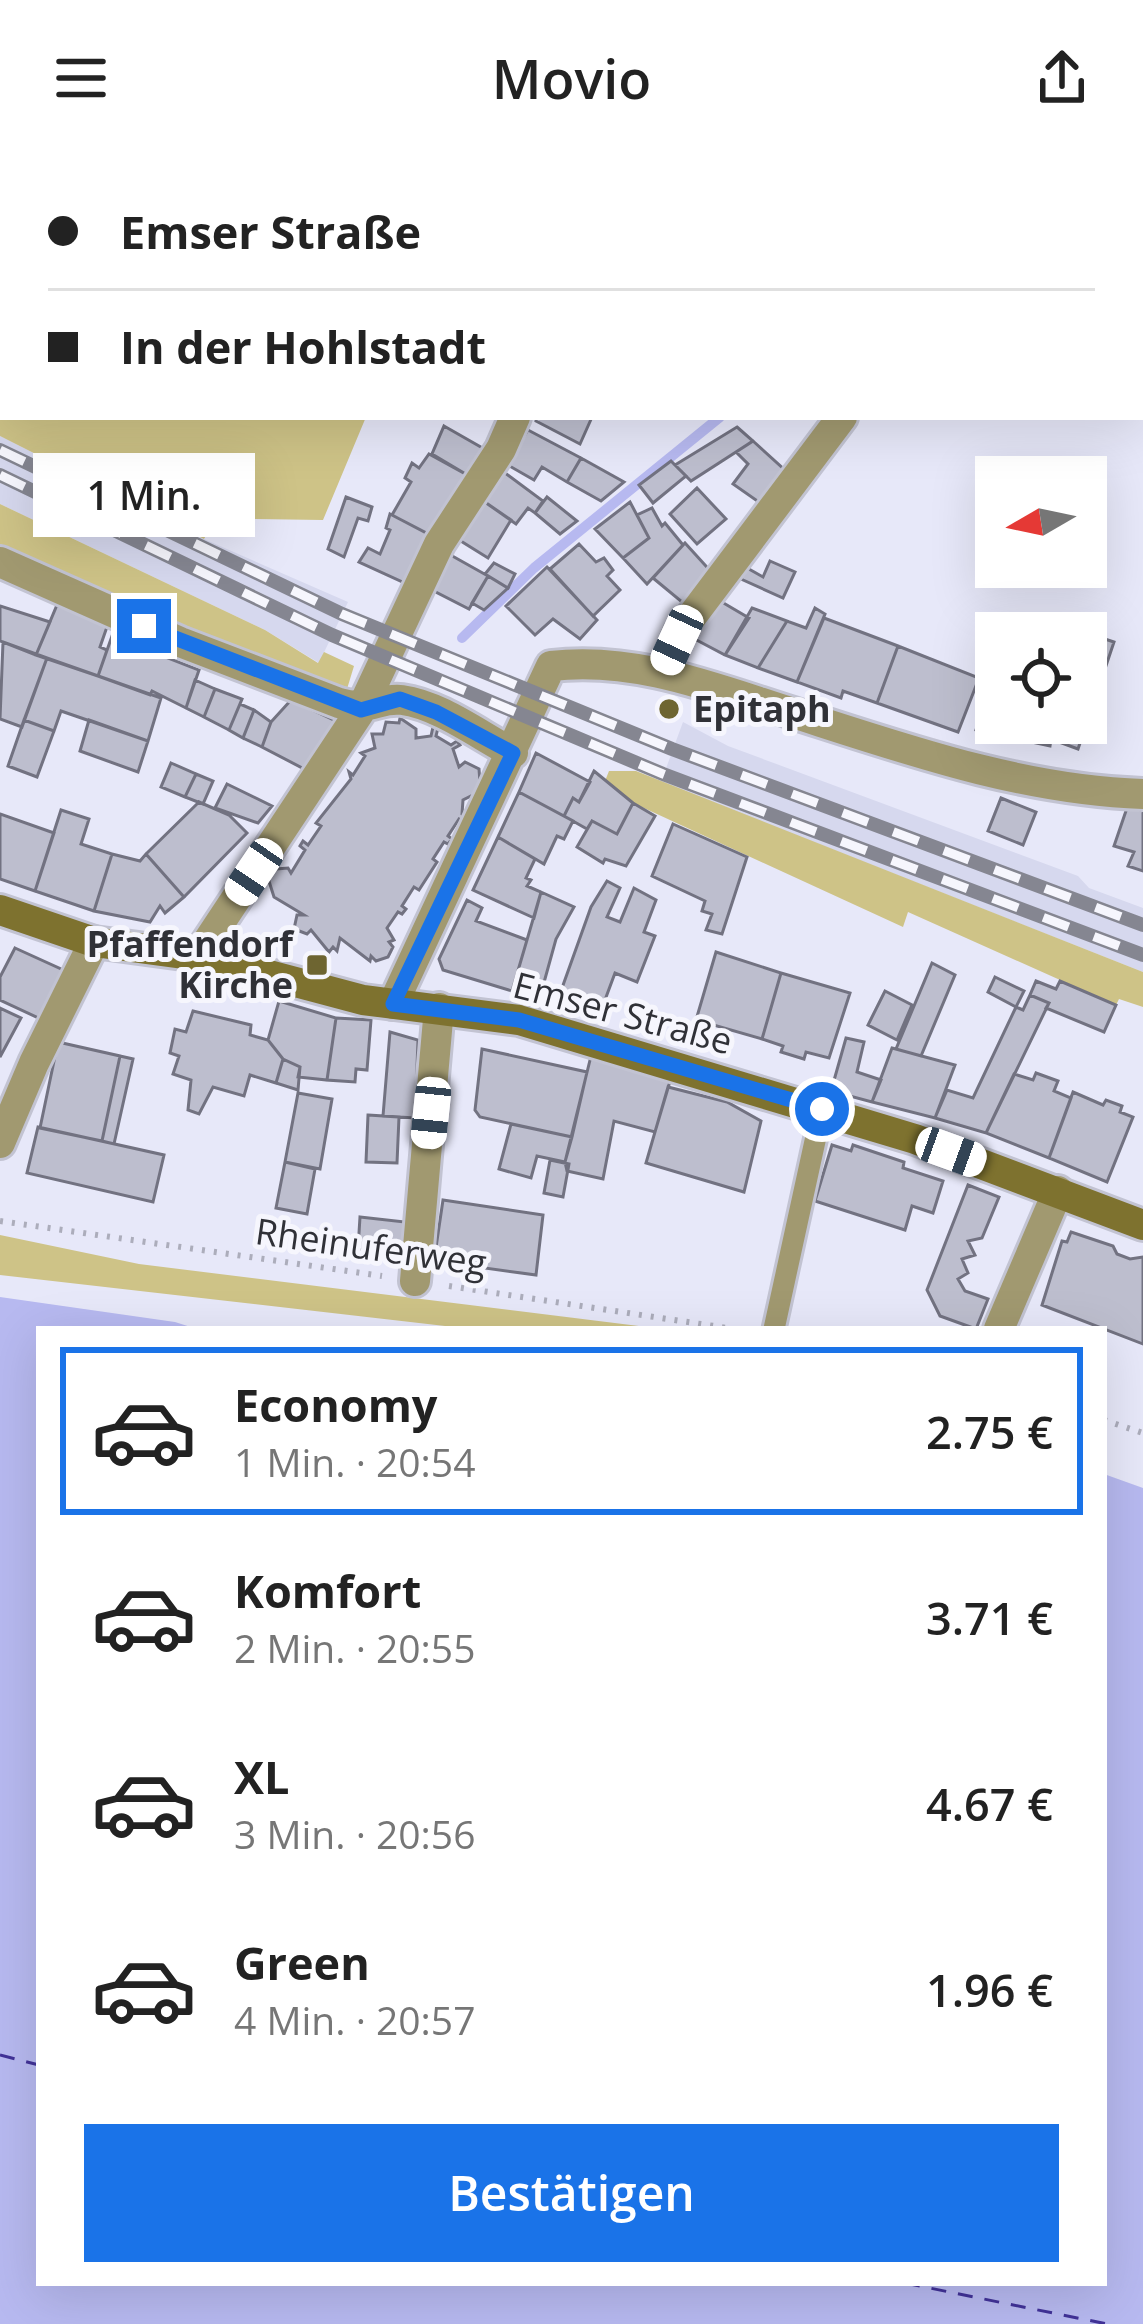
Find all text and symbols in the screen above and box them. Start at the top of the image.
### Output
text: Movio [492,41,651,115]
icon: menu [48,45,114,111]
icon: share [1029,45,1095,111]
text: Emser Straße [120,201,421,262]
text: In der Hohlstadt [120,316,486,377]
callout: 1 Min. [33,452,255,536]
north arrow [975,456,1107,588]
map controls [975,456,1107,744]
text: 1 Min. [87,468,201,521]
route end [117,599,171,653]
car [645,600,709,680]
button: locate [975,612,1107,744]
place label: Epitaph [693,684,831,733]
marker: Epitaph [656,696,682,722]
car [219,832,289,912]
place label: Pfaffendorf Kirche [87,919,295,1009]
marker: Pfaffendorf Kirche [304,952,330,978]
street label: Emser Straße [508,960,738,1065]
car [409,1075,453,1151]
route start [795,1082,849,1136]
car [911,1123,991,1181]
street label: Rheinuferweg [253,1206,490,1287]
text: Economy [234,1374,437,1435]
icon: car [90,1377,198,1485]
text: 2.75 € [926,1401,1053,1462]
text: 1 Min. · 20:54 [234,1435,475,1488]
text: Komfort [234,1560,421,1621]
icon: car [90,1563,198,1671]
text: 3.71 € [926,1587,1053,1648]
text: 2 Min. · 20:55 [234,1621,475,1674]
text: XL [234,1746,289,1807]
icon: car [90,1749,198,1857]
text: 4.67 € [926,1773,1053,1834]
text: 3 Min. · 20:56 [234,1807,475,1860]
text: Green [234,1932,370,1993]
icon: car [90,1935,198,2043]
text: 1.96 € [926,1959,1053,2020]
text: 4 Min. · 20:57 [234,1993,475,2046]
button: Bestätigen [84,2124,1059,2262]

